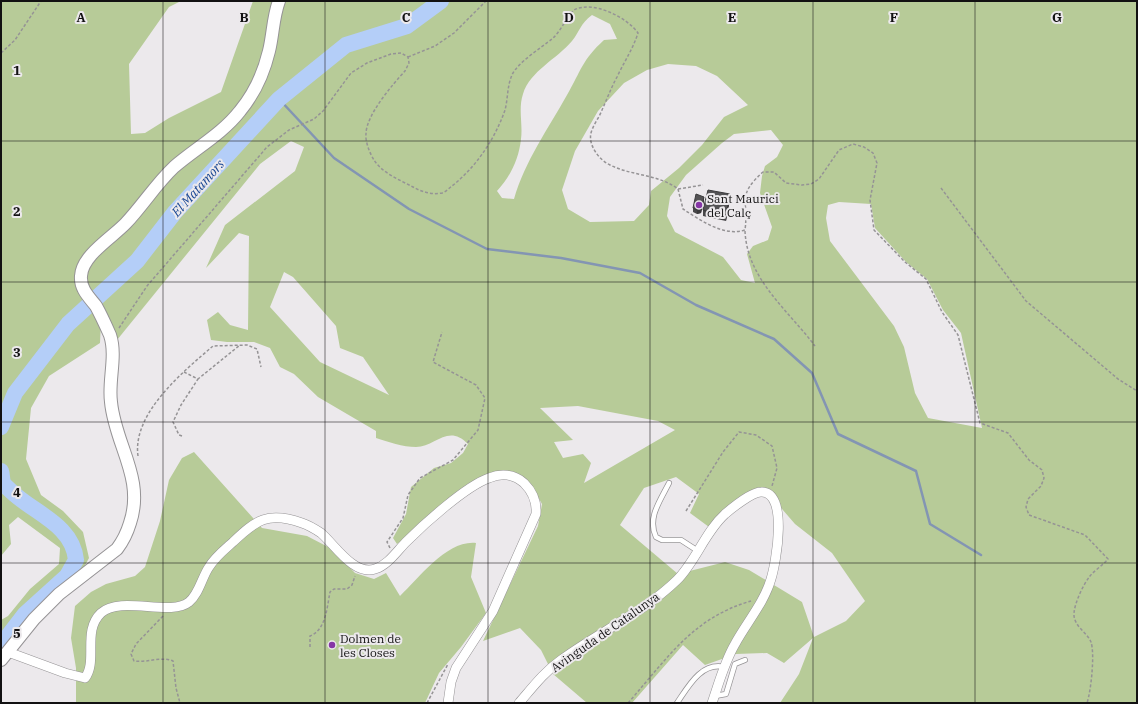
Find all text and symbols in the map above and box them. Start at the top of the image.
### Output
text: A [76,9,86,26]
text: B [239,9,249,26]
text: C [402,9,411,26]
text: D [564,9,574,26]
text: E [728,9,736,26]
text: F [890,9,898,26]
text: G [1052,9,1062,26]
text: 1 [13,62,21,79]
water label: El Matamors [167,156,228,221]
place label: Sant Maurici del Calç [707,191,779,220]
marker: Sant Maurici del Calç [694,200,704,210]
text: 2 [13,203,21,220]
text: 3 [13,344,21,361]
text: 4 [13,484,21,501]
street label: Avinguda de Catalunya [548,589,663,675]
text: 5 [13,625,21,642]
place label: Dolmen de les Closes [340,631,401,660]
marker: Dolmen de les Closes [327,640,337,650]

